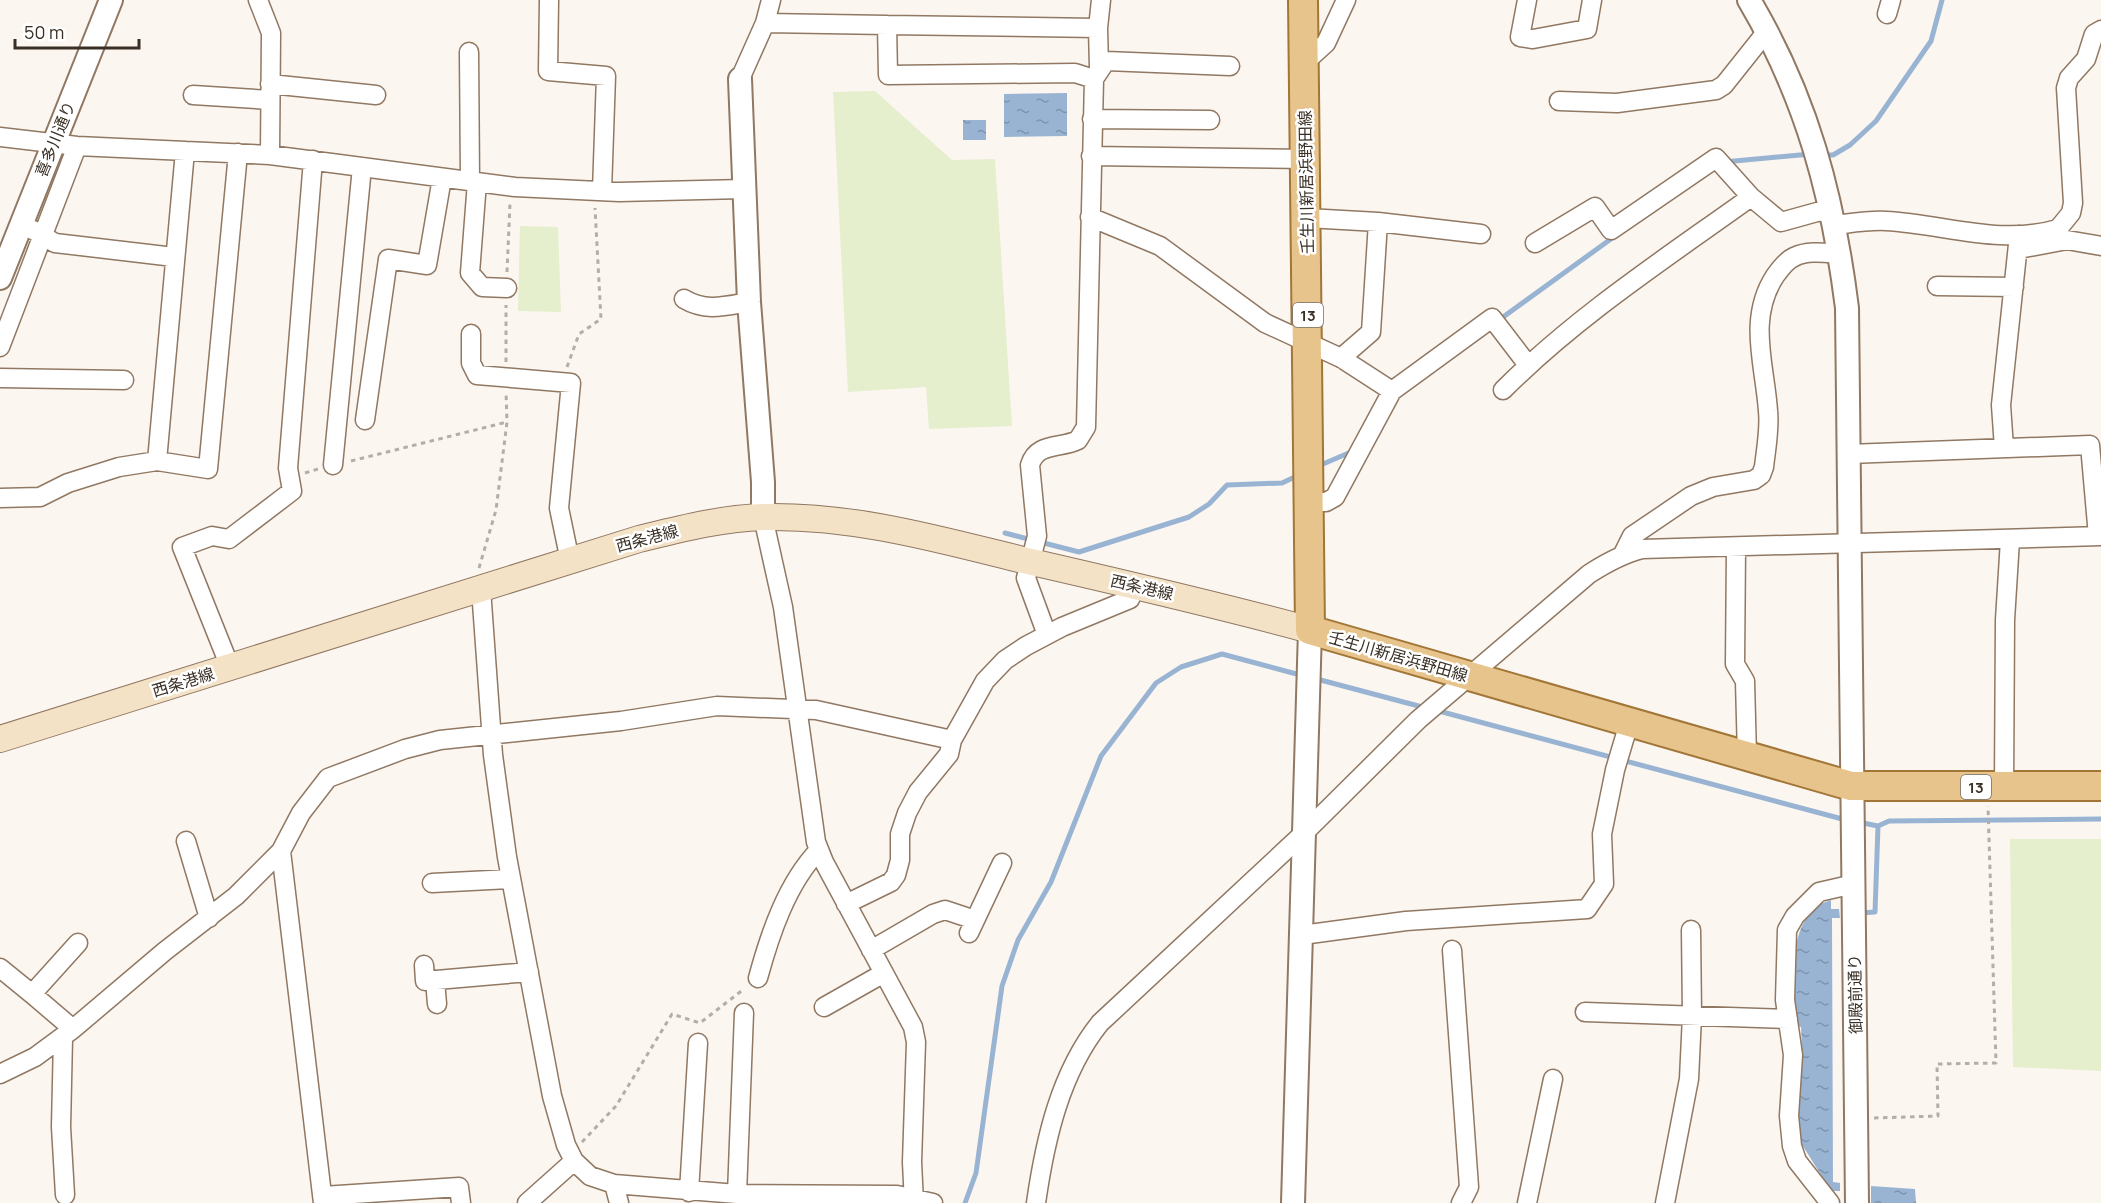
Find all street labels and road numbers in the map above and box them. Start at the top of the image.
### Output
street label: 喜多川通り [30,98,80,180]
street label: 壬生川新居浜野田線 [1294,110,1318,254]
road number: 13 [1293,303,1323,327]
street label: 西条港線 [613,519,681,557]
street label: 西条港線 [1108,569,1176,605]
street label: 壬生川新居浜野田線 [1326,626,1470,686]
street label: 西条港線 [149,662,217,702]
road number: 13 [1961,775,1991,799]
street label: 御殿前通り [1843,954,1867,1034]

